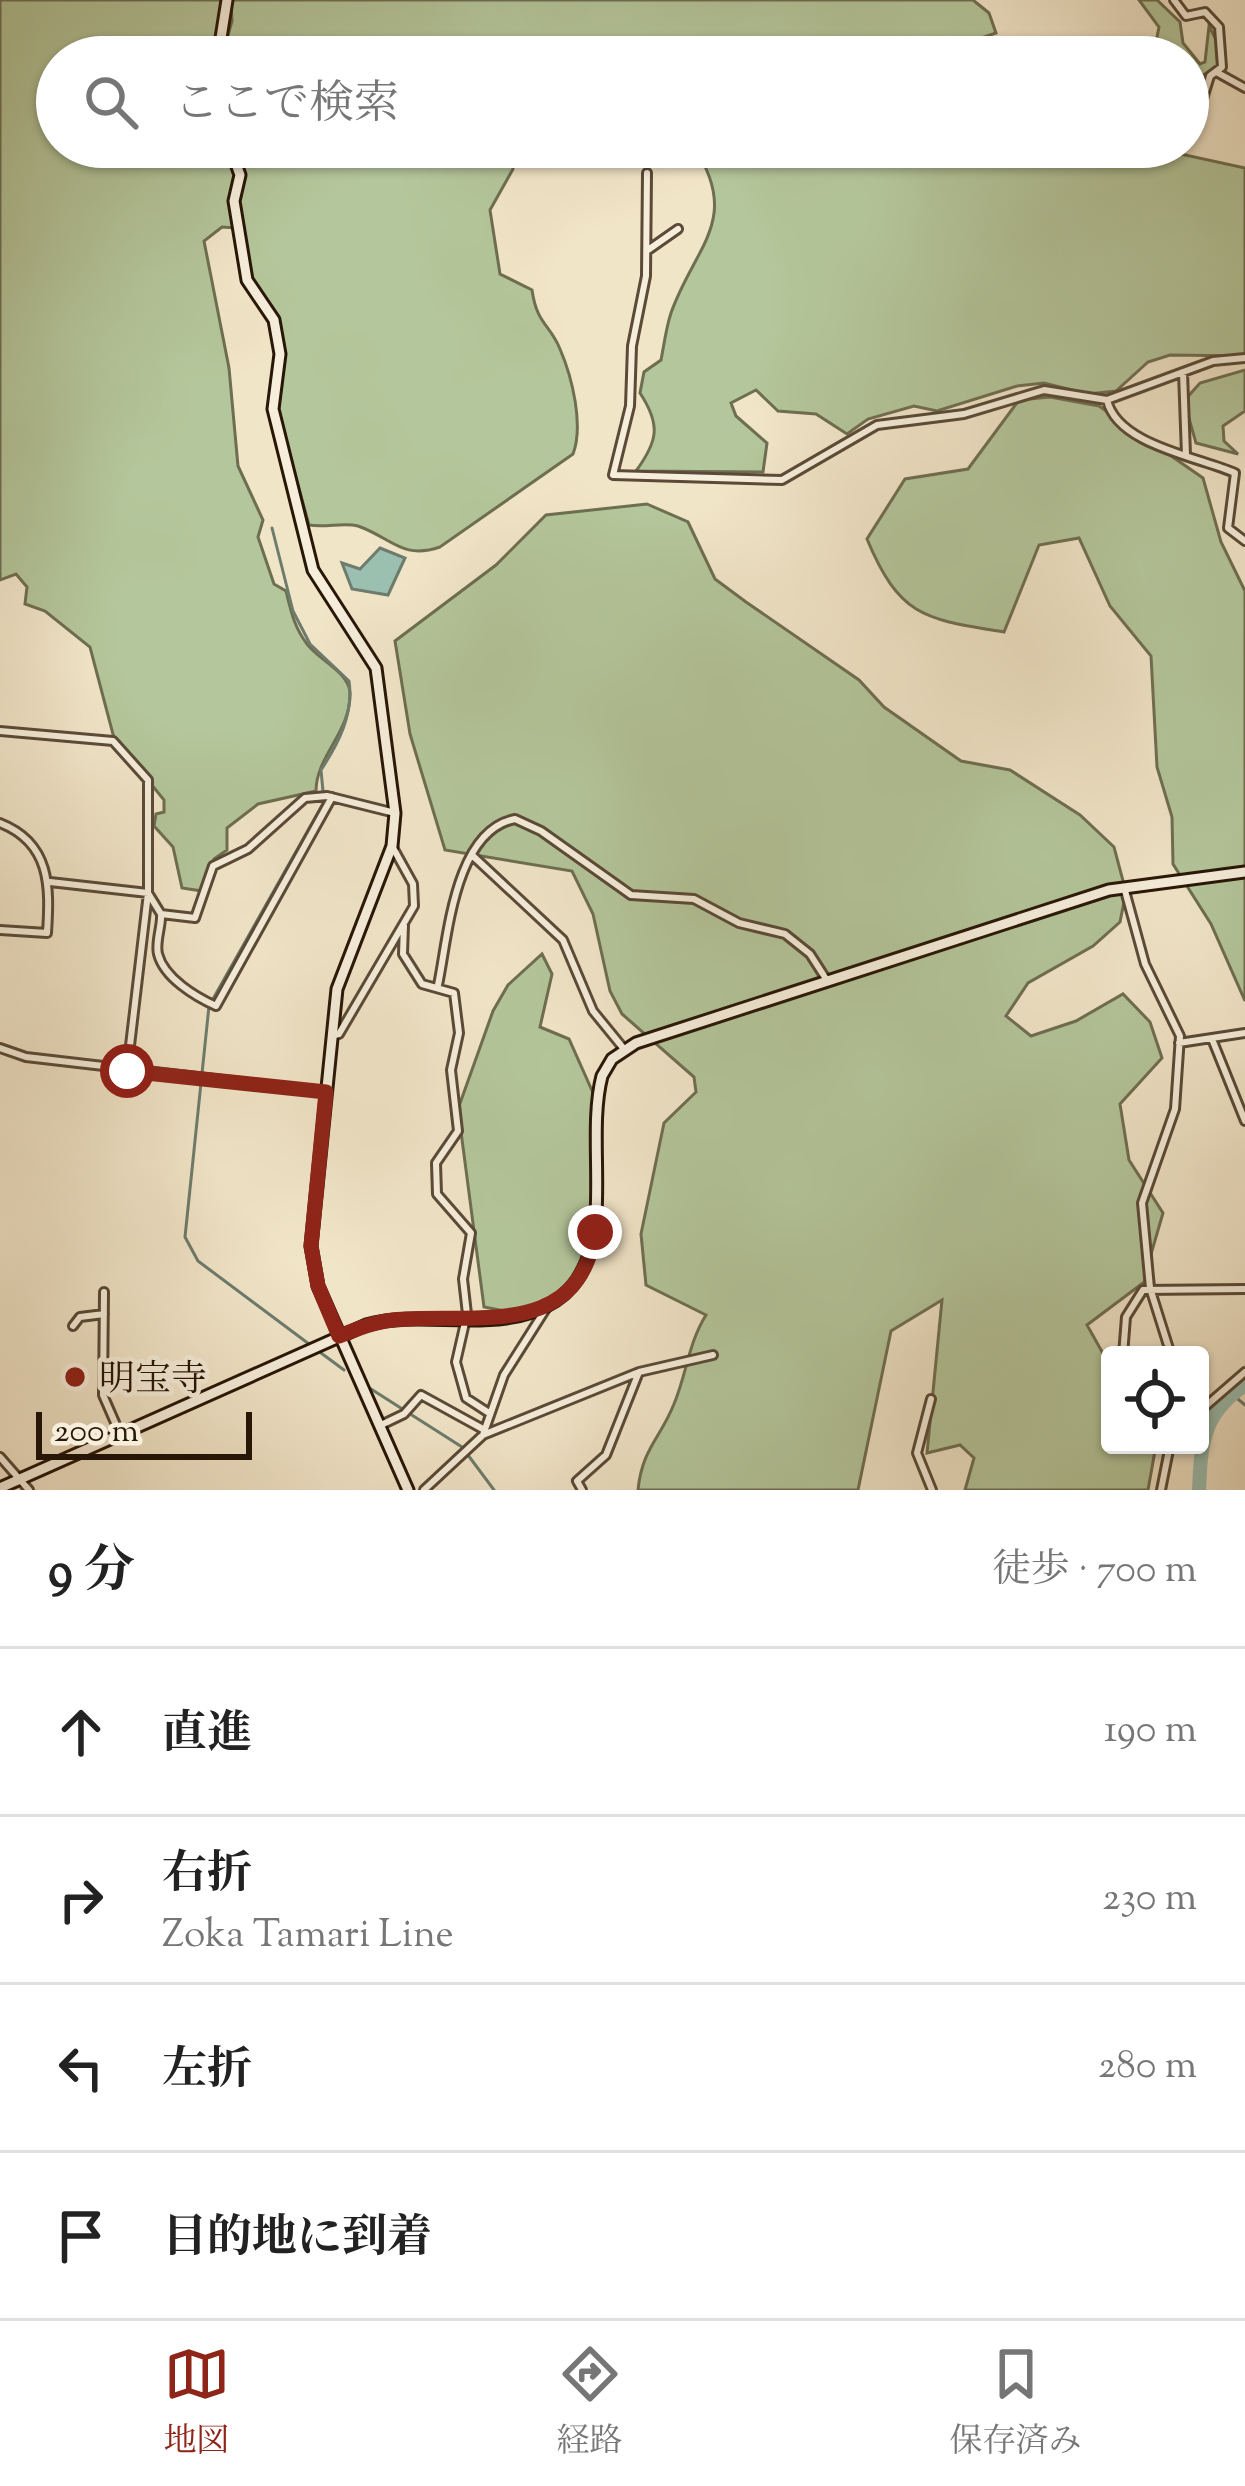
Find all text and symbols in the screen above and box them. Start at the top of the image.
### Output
search box [36,36,1209,168]
icon: search [78,69,144,135]
text: ここで検索 [174,74,399,139]
route start [100,1044,154,1098]
route end [568,1205,622,1259]
map controls [1101,1346,1209,1454]
button: locate [1101,1346,1209,1454]
place label: 明宝寺 [99,1355,207,1407]
marker: 明宝寺 [62,1364,88,1390]
scale bar [36,1406,252,1459]
text: 200 m [54,1409,139,1457]
text: 9 分 [48,1537,135,1610]
text: 徒歩 · 700 m [992,1544,1197,1600]
icon: ahead [48,1699,114,1765]
text: 直進 [162,1704,252,1769]
text: 190 m [1104,1704,1197,1760]
text: 右折 [162,1844,252,1909]
icon: right [48,1867,114,1933]
text: 230 m [1102,1872,1197,1928]
text: Zoka Tamari Line [162,1909,454,1965]
icon: left [48,2035,114,2101]
text: 左折 [162,2040,252,2105]
text: 280 m [1098,2040,1197,2096]
icon: arrive [48,2203,114,2269]
text: 目的地に到着 [162,2208,432,2273]
tab: 地図 [164,2341,230,2467]
tab: 経路 [557,2341,623,2467]
tab: 保存済み [950,2341,1082,2467]

